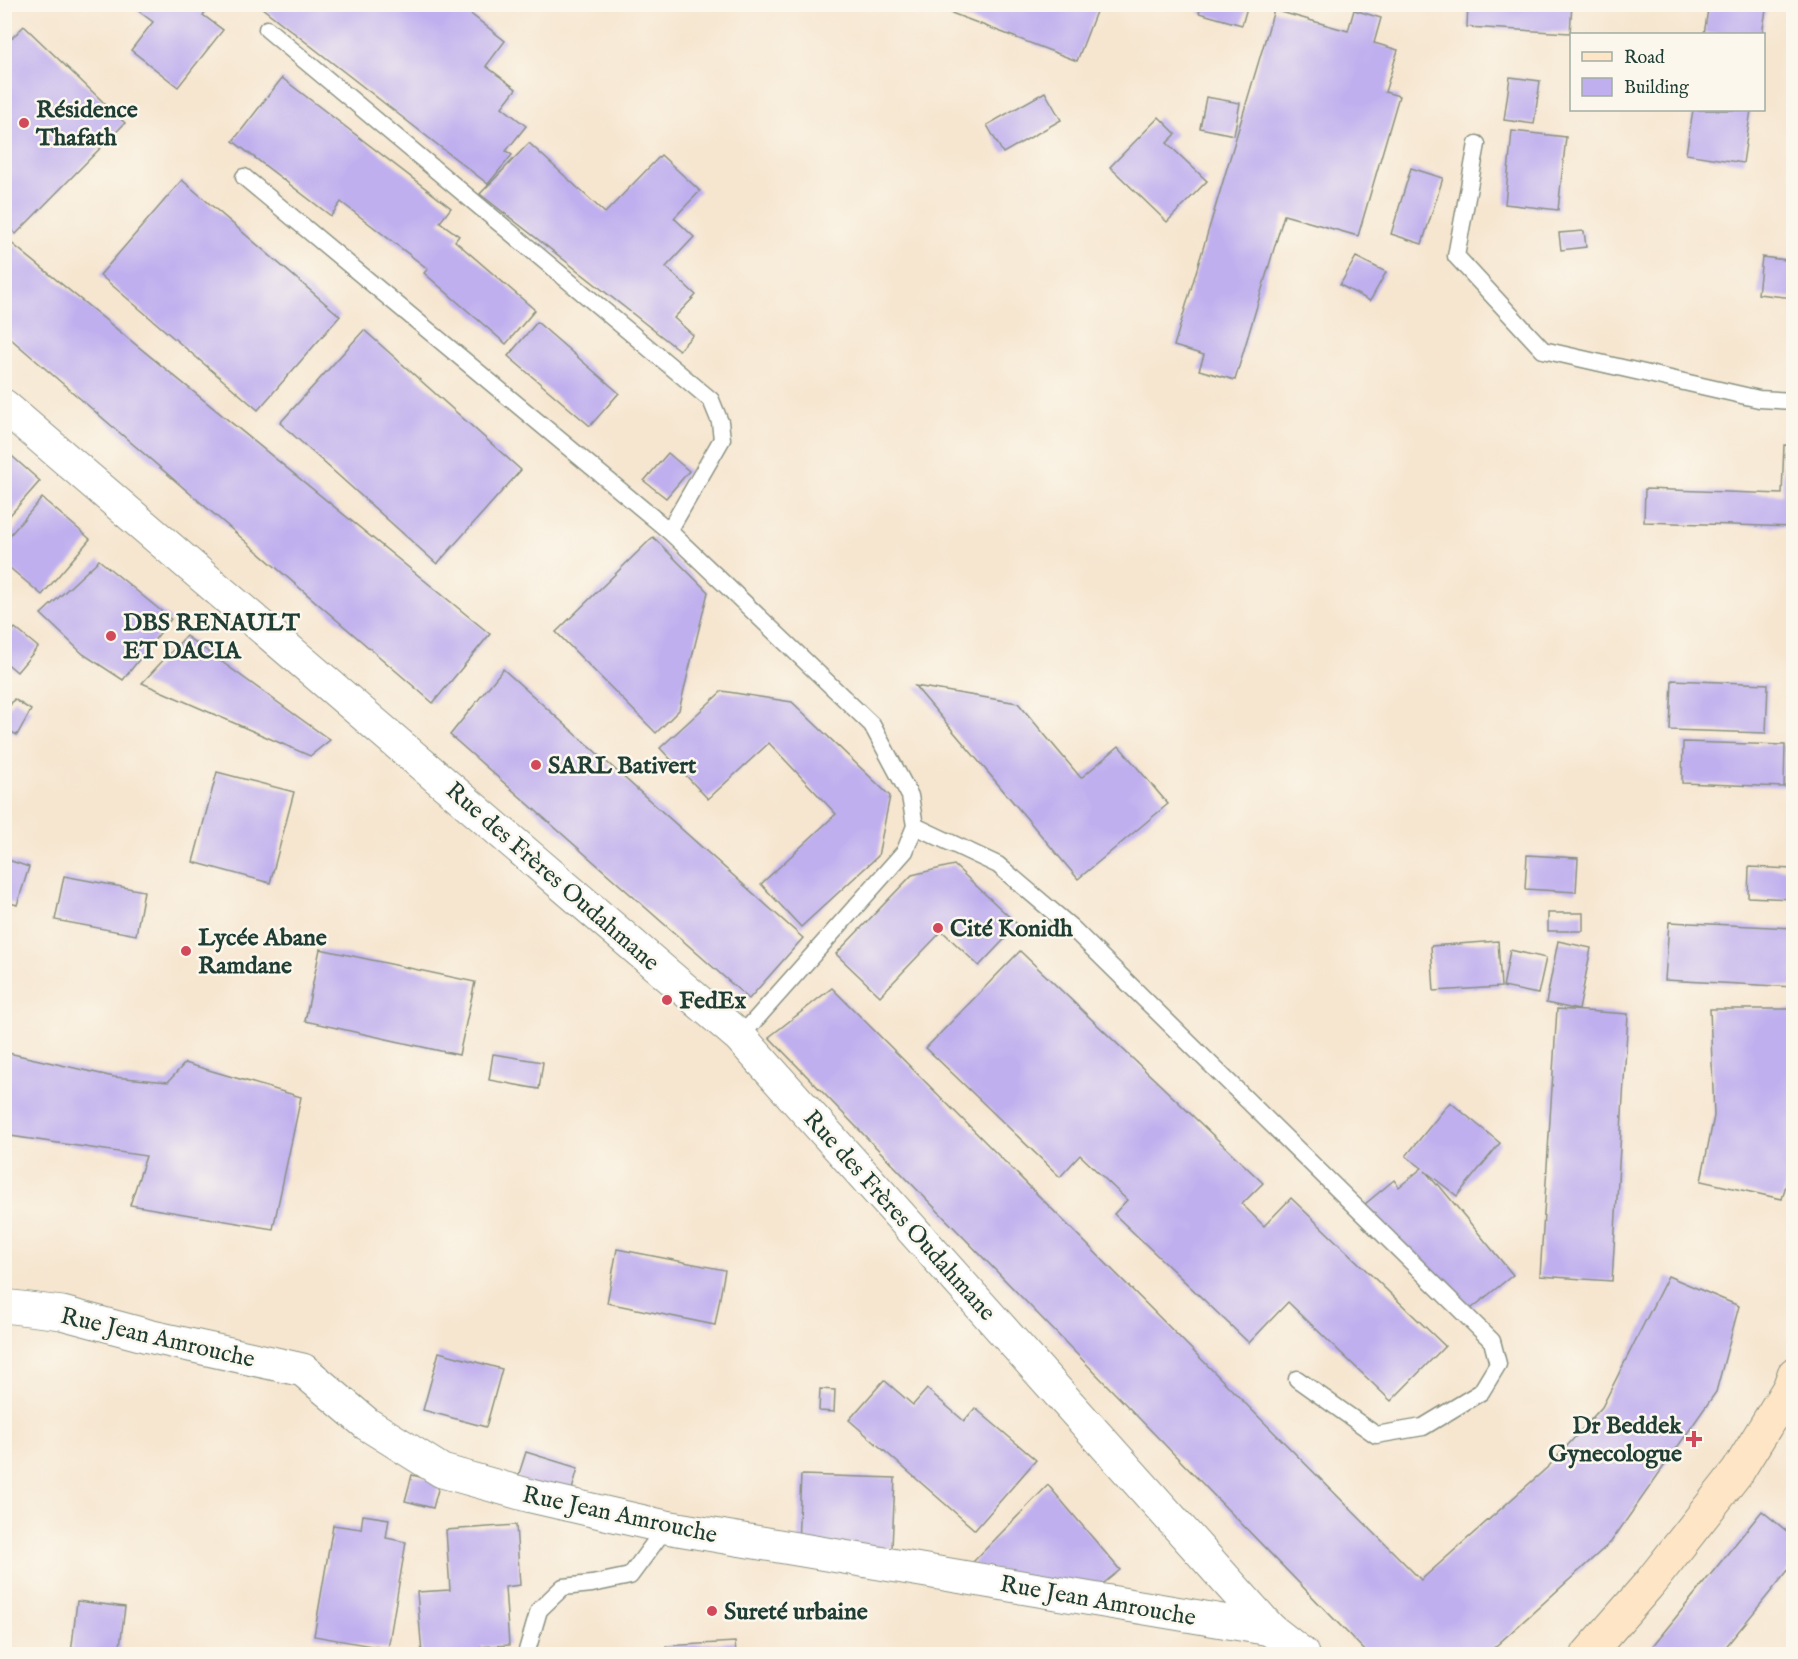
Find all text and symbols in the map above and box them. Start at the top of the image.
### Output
legend [1570,33,1765,111]
text: Road [1624,47,1665,70]
text: Building [1624,77,1689,100]
place label: Résidence Thafath [35,95,138,154]
marker: Résidence Thafath [17,116,31,130]
place label: DBS RENAULT ET DACIA [123,608,300,667]
marker: DBS RENAULT ET DACIA [104,629,118,643]
place label: SARL Bativert [548,751,697,782]
marker: SARL Bativert [529,758,543,772]
street label: Rue des Frères Oudahmane [439,776,665,979]
place label: Cité Konidh [950,914,1073,945]
marker: Cité Konidh [931,921,945,935]
place label: Lycée Abane Ramdane [198,923,327,982]
marker: Lycée Abane Ramdane [179,944,193,958]
place label: FedEx [679,986,747,1017]
marker: FedEx [660,993,674,1007]
street label: Rue des Frères Oudahmane [796,1104,1002,1328]
street label: Rue Jean Amrouche [58,1301,258,1376]
place label: Dr Beddek Gynecologue [1548,1411,1683,1470]
marker: Dr Beddek Gynecologue [1687,1432,1701,1446]
street label: Rue Jean Amrouche [519,1480,720,1551]
street label: Rue Jean Amrouche [997,1569,1198,1634]
place label: Sureté urbaine [724,1597,868,1628]
marker: Sureté urbaine [705,1604,719,1618]

